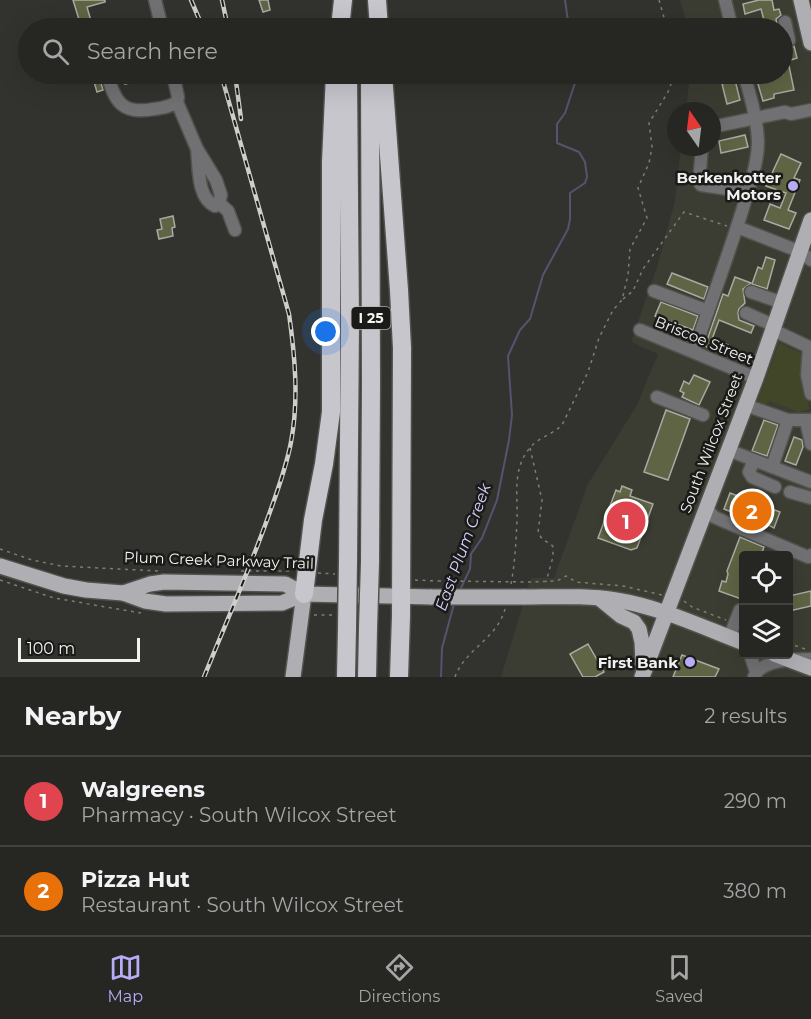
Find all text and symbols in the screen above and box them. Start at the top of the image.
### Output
search box [18,18,793,84]
icon: search [39,35,72,68]
text: Search here [87,38,218,65]
north arrow [667,102,721,156]
place label: Berkenkotter Motors [676,168,782,204]
marker: Berkenkotter Motors [786,179,800,193]
road number: I 25 [352,307,391,329]
street label: Briscoe Street [652,312,756,368]
your location [311,317,340,346]
street label: South Wilcox Street [676,370,746,516]
water label: East Plum Creek [431,479,495,613]
pin: 2 [732,488,771,534]
pin: 1 [606,498,646,544]
street label: Plum Creek Parkway Trail [124,547,314,573]
map controls [739,551,793,659]
button: locate [739,551,793,605]
button: layers [739,605,793,659]
scale bar [18,635,140,662]
text: 100 m [27,639,75,658]
place label: First Bank [598,653,678,672]
marker: First Bank [683,655,697,669]
text: Nearby [24,700,121,732]
text: 2 results [704,704,787,728]
text: Walgreens [81,776,205,803]
text: 1 [40,789,47,813]
text: 290 m [724,789,787,813]
text: Pharmacy · South Wilcox Street [81,803,397,827]
text: Pizza Hut [81,866,190,893]
text: 2 [38,879,49,903]
text: 380 m [723,879,787,903]
text: Restaurant · South Wilcox Street [81,893,404,917]
tab: Map [108,951,143,1006]
tab: Directions [358,951,440,1006]
tab: Saved [655,951,703,1006]

